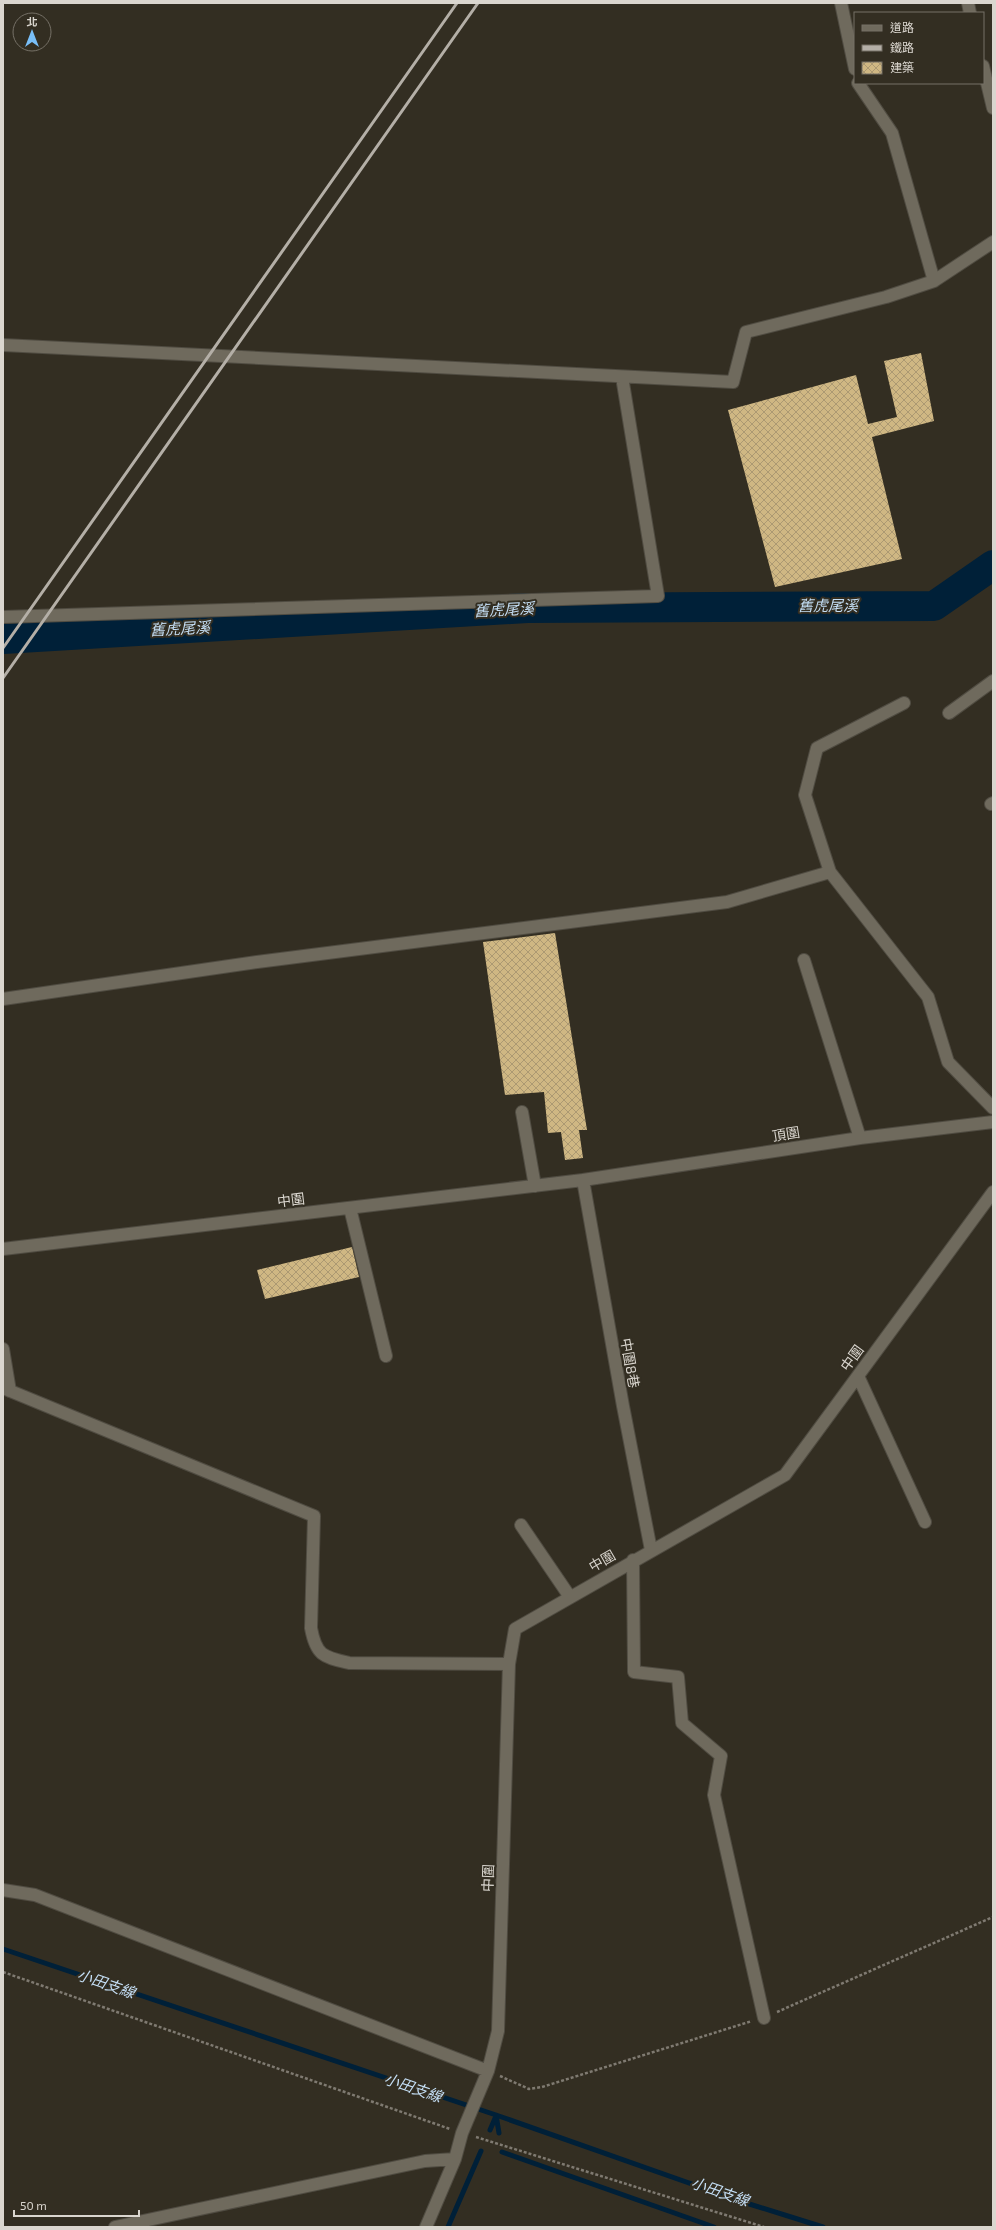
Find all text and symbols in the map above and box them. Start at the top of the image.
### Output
north arrow [12,12,52,52]
legend [854,12,984,84]
text: 北 [27,15,38,28]
text: 道路 [890,20,914,34]
text: 鐵路 [890,40,914,54]
text: 建築 [890,60,914,74]
water label: 舊虎尾溪 [798,596,860,614]
water label: 舊虎尾溪 [474,598,536,620]
water label: 舊虎尾溪 [150,617,212,639]
street label: 頂圍 [771,1123,801,1144]
street label: 中圍 [276,1189,306,1210]
street label: 中圍8巷 [618,1337,643,1389]
street label: 中圍 [836,1341,867,1374]
street label: 中圍 [585,1546,618,1575]
street label: 中圍 [479,1864,496,1892]
water label: 小田支線 [75,1965,140,2002]
water label: 小田支線 [382,2069,447,2106]
water label: 小田支線 [689,2173,754,2210]
scale bar [14,2192,139,2218]
text: 50 m [20,2198,47,2212]

